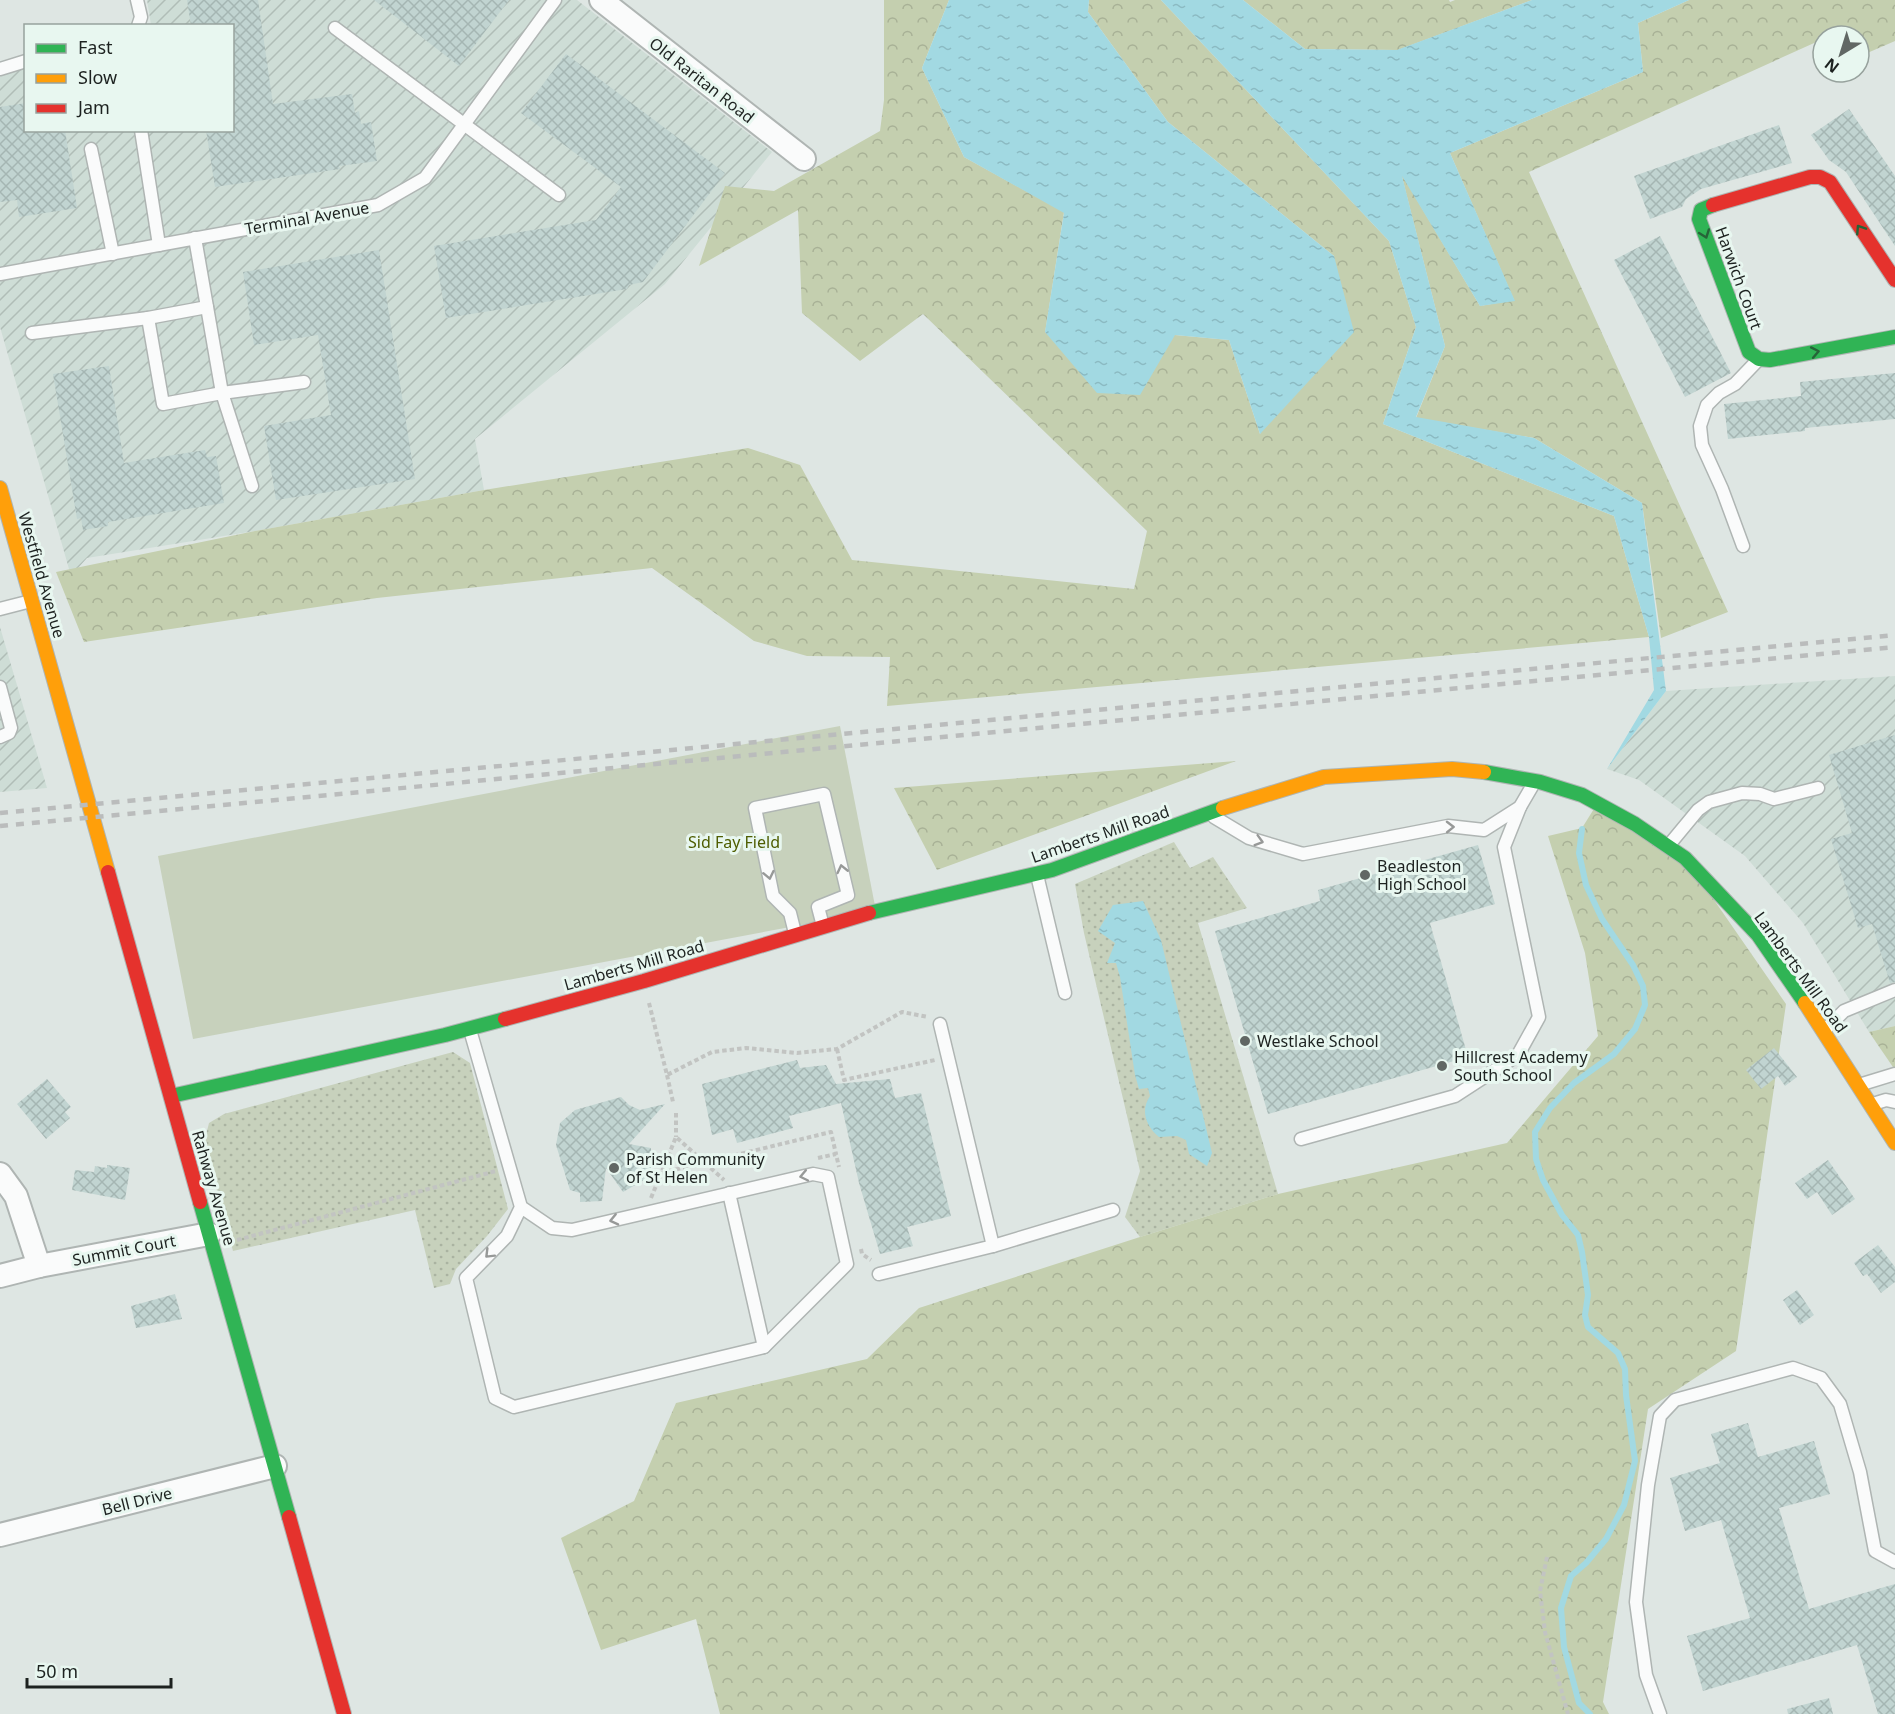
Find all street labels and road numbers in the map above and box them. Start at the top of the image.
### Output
street label: Old Raritan Road [645,32,759,128]
street label: Terminal Avenue [243,196,371,240]
street label: Harwich Court [1710,224,1768,333]
street label: Westfield Avenue [14,509,70,641]
street label: Lamberts Mill Road [1028,800,1172,868]
street label: Lamberts Mill Road [1750,907,1852,1037]
street label: Lamberts Mill Road [561,934,707,996]
street label: Rahway Avenue [187,1128,241,1248]
street label: Summit Court [70,1229,178,1271]
street label: Bell Drive [100,1482,174,1520]

